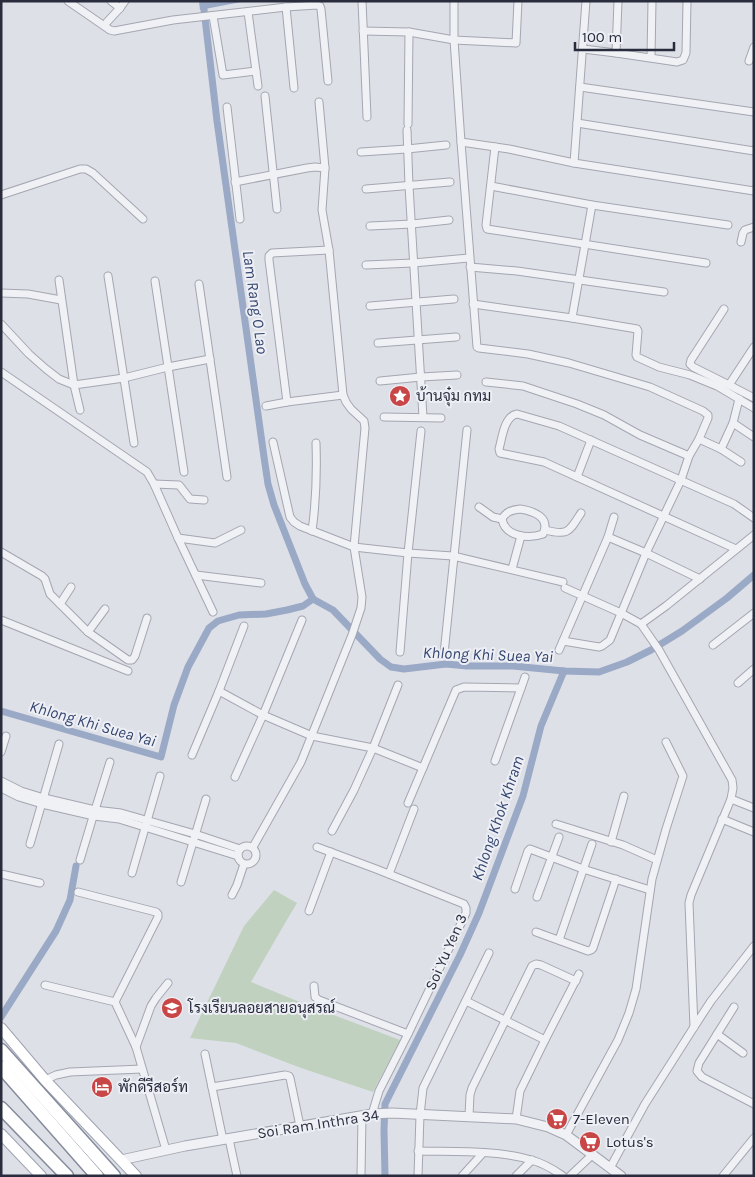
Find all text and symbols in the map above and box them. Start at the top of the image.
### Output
scale bar [575,20,674,52]
text: 100 m [582,28,622,46]
water label: Lam Rang O Lao [239,249,272,355]
place icon: บ้านจุ๋ม กทม [388,384,412,408]
place label: บ้านจุ๋ม กทม [416,386,491,407]
water label: Khlong Khi Suea Yai [422,643,554,666]
water label: Khlong Khi Suea Yai [28,696,158,751]
water label: Khlong Khok Khram [467,753,528,883]
street label: Soi Yu Yen 3 [421,911,471,993]
school or university icon: โรงเรียนลอยสายอนุสรณ์ [160,996,184,1020]
place label: โรงเรียนลอยสายอนุสรณ์ [187,998,335,1019]
hotel icon: พักดีรีสอร์ท [90,1075,114,1099]
place label: พักดีรีสอร์ท [118,1077,188,1096]
street label: Soi Ram Inthra 34 [256,1105,381,1142]
supermarket icon: 7-Eleven [545,1107,569,1131]
place label: 7-Eleven [573,1110,630,1128]
supermarket icon: Lotus's [578,1130,602,1154]
place label: Lotus's [606,1133,654,1151]

